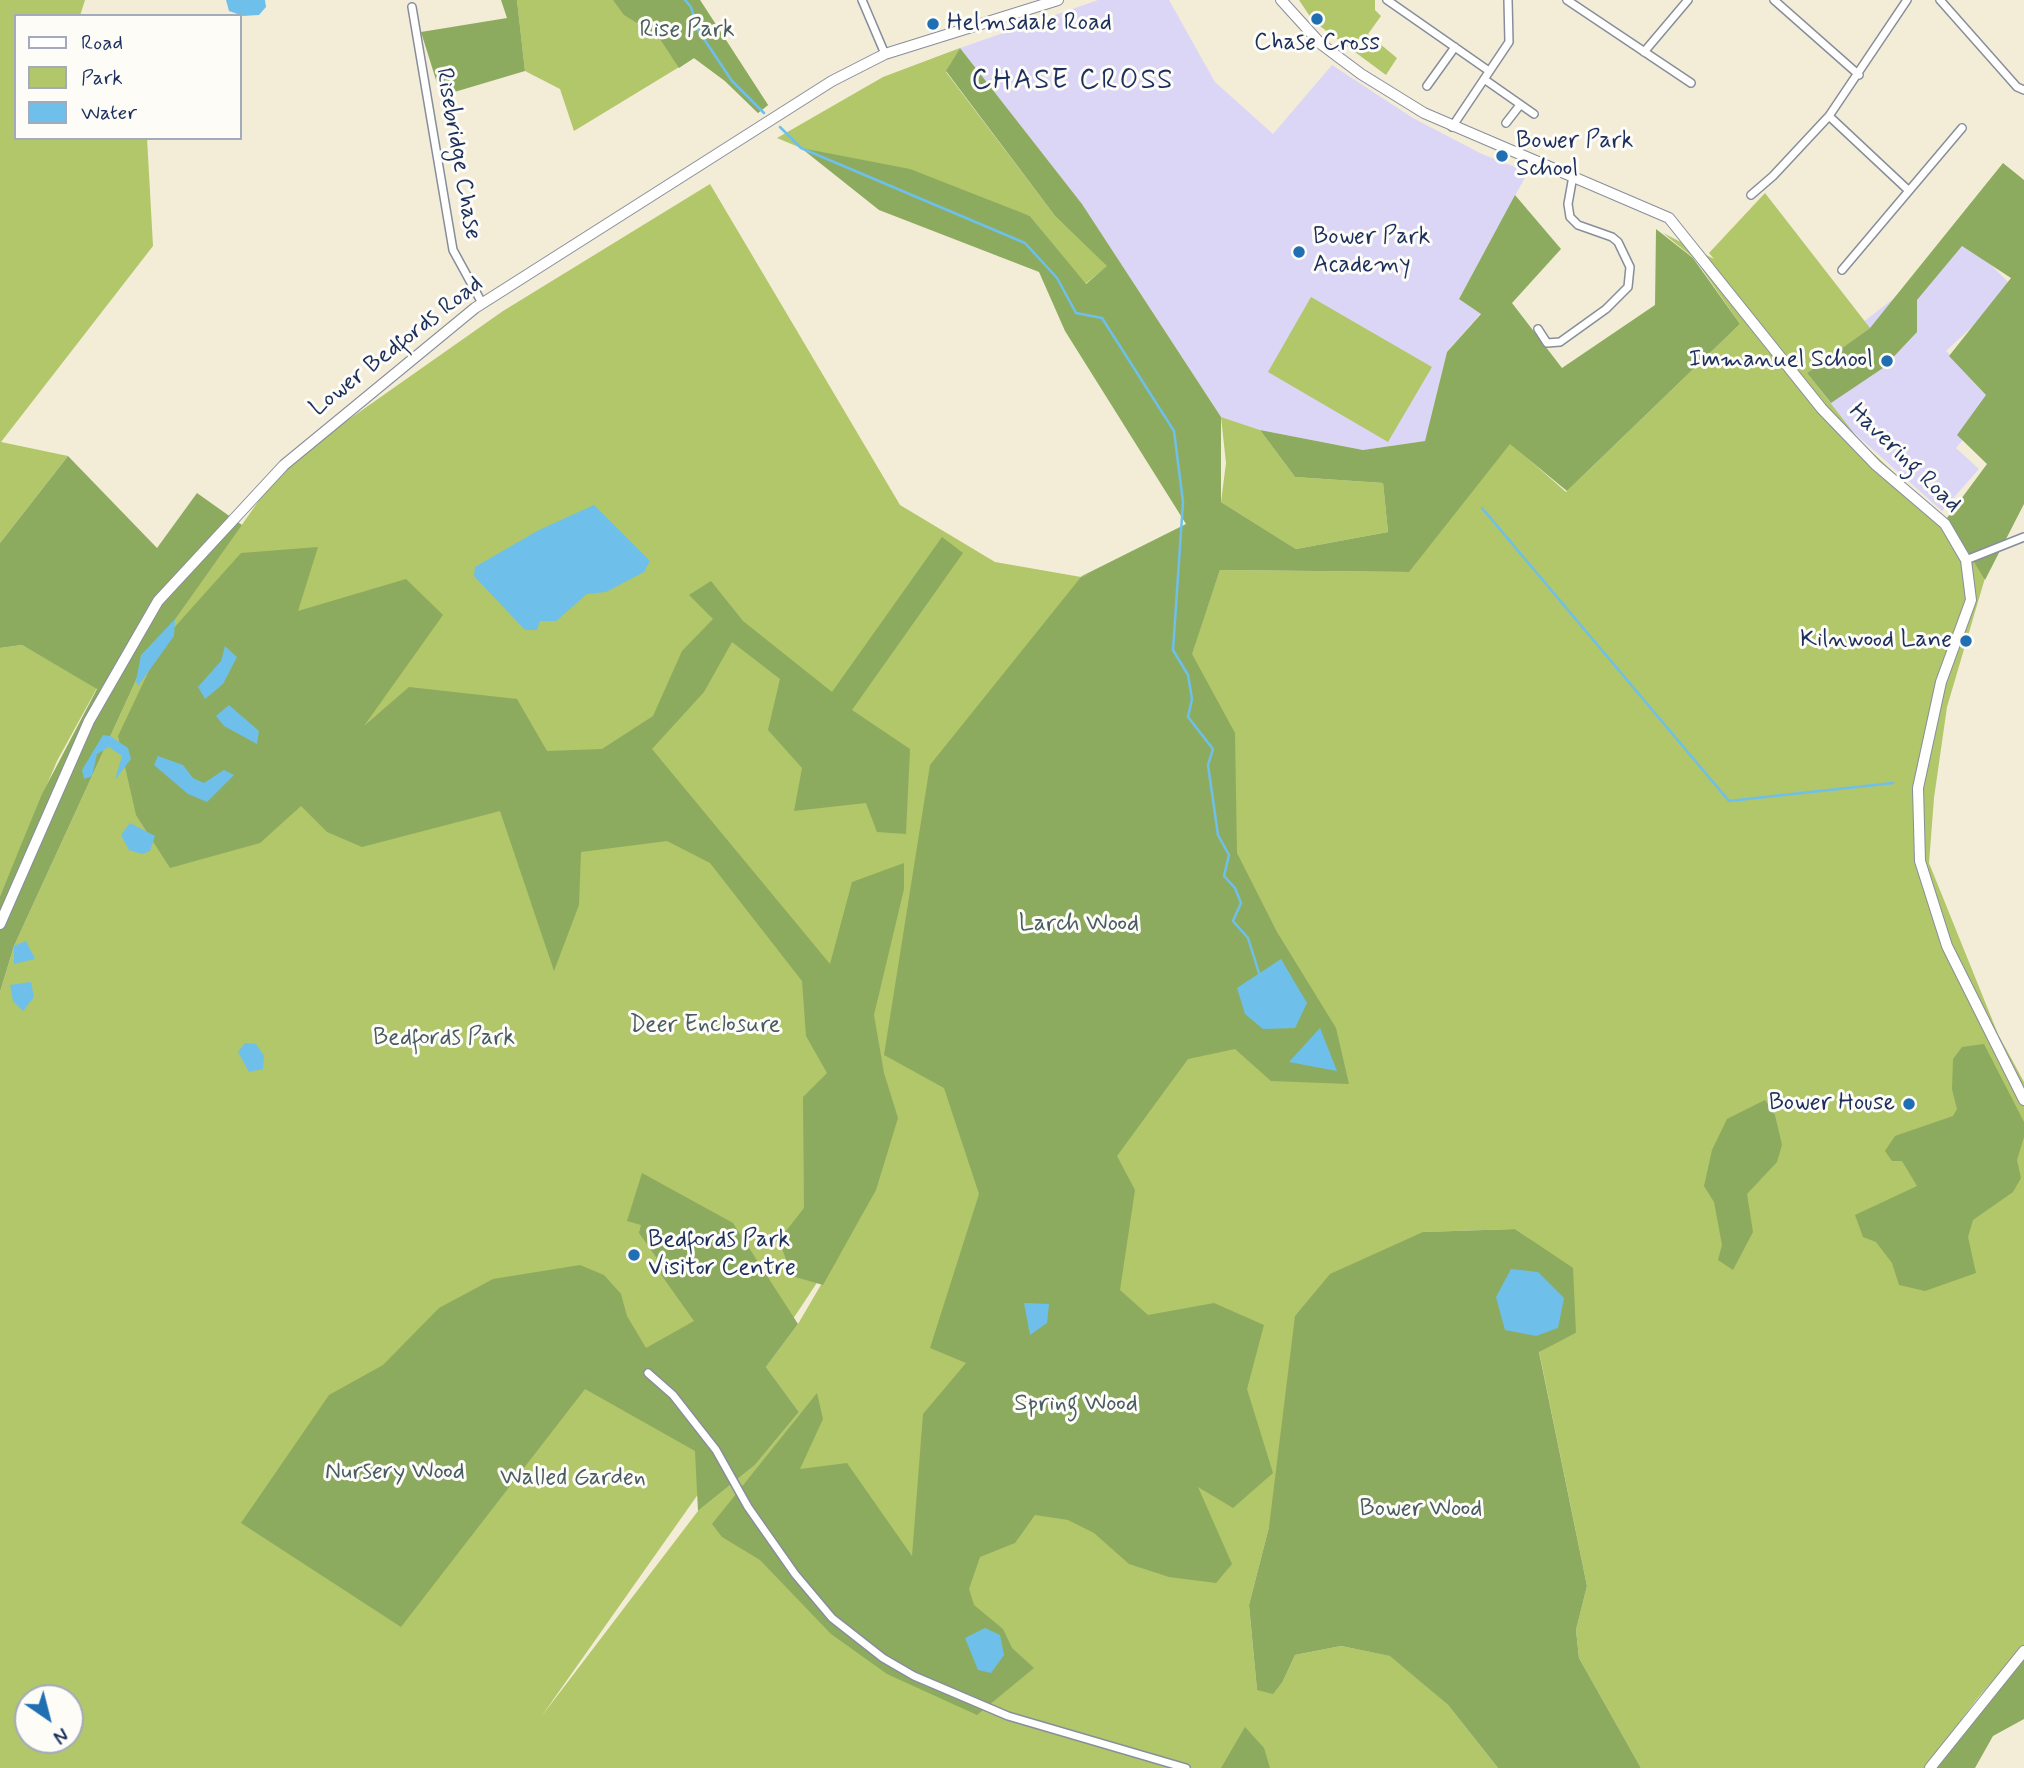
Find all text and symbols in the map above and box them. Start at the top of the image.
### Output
place label: Helmsdale Road [947,10,1112,38]
marker: Chase Cross [1309,11,1325,27]
legend [14,14,242,140]
marker: Helmsdale Road [925,16,941,32]
park label: Rise Park [639,17,735,45]
text: Road [81,29,123,57]
place label: Chase Cross [1254,30,1380,58]
text: Park [81,64,123,92]
district label: CHASE CROSS [973,65,1173,99]
street label: Risebridge Chase [428,66,486,242]
text: Water [81,99,137,127]
place label: Bower Park School [1516,128,1633,184]
marker: Bower Park School [1494,148,1510,164]
place label: Bower Park Academy [1313,224,1430,280]
marker: Bower Park Academy [1291,244,1307,260]
street label: Lower Bedfords Road [305,270,489,424]
place label: Immanuel School [1689,347,1873,375]
marker: Immanuel School [1879,353,1895,369]
street label: Havering Road [1842,398,1966,520]
place label: Kilnwood Lane [1800,627,1952,655]
marker: Kilnwood Lane [1958,633,1974,649]
park label: Larch Wood [1019,911,1139,939]
park label: Deer Enclosure [630,1012,780,1040]
park label: Bedfords Park [373,1025,515,1053]
place label: Bower House [1769,1090,1895,1118]
marker: Bower House [1901,1096,1917,1112]
place label: Bedfords Park Visitor Centre [648,1227,796,1283]
marker: Bedfords Park Visitor Centre [626,1247,642,1263]
park label: Spring Wood [1014,1391,1138,1419]
park label: Nursery Wood [325,1459,465,1487]
park label: Walled Garden [500,1465,646,1493]
park label: Bower Wood [1360,1496,1482,1524]
north arrow [14,1684,84,1754]
text: N [48,1721,73,1749]

